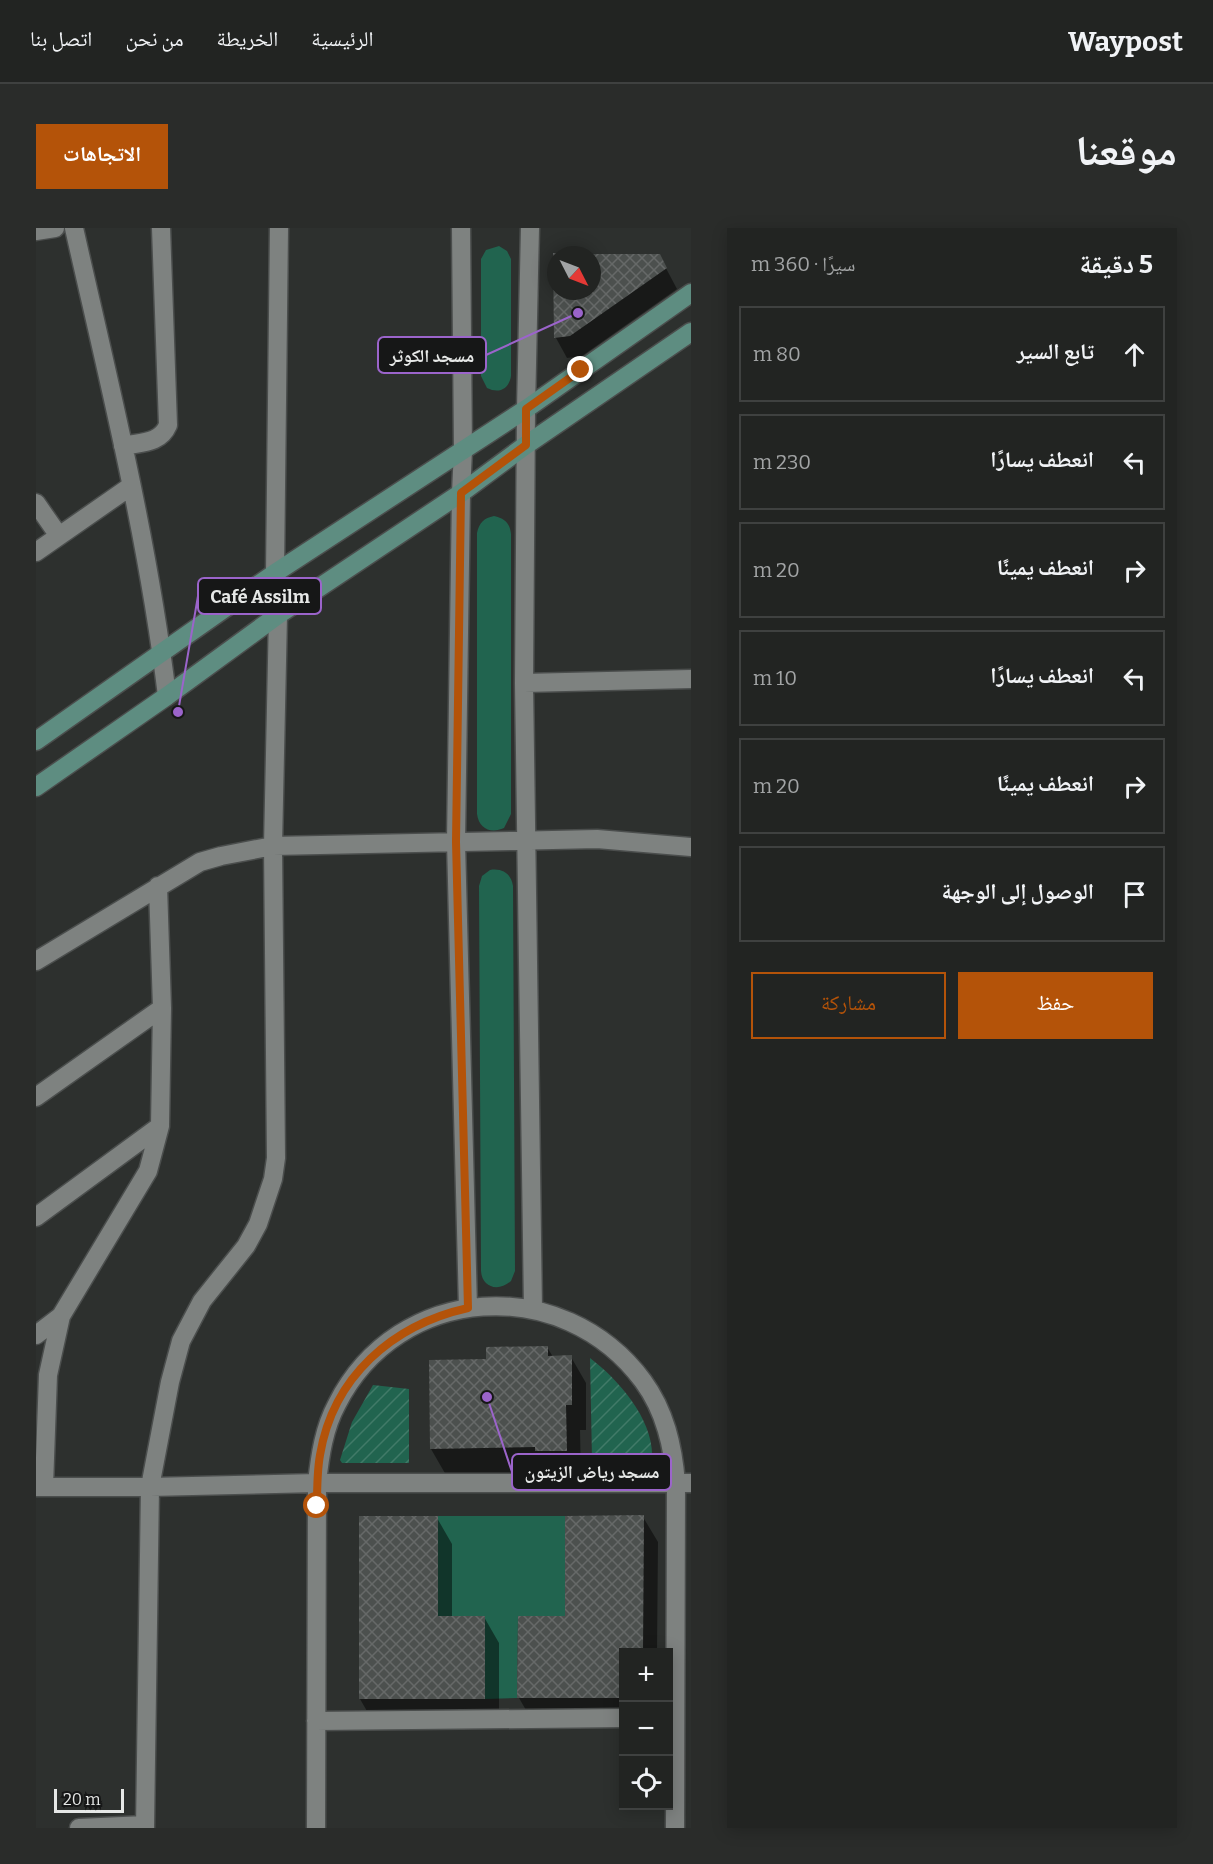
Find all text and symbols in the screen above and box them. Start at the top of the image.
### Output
text: Waypost [1068,25,1183,58]
text: اتصل بنا [30,26,92,52]
text: من نحن [125,26,183,52]
text: الخريطة [216,26,278,52]
text: الرئيسية [311,26,374,52]
button: الاتجاهات [36,124,168,189]
text: موقعنا [1076,126,1177,176]
north arrow [547,246,601,300]
text: 5 دقيقة [1079,249,1153,280]
text: سيرًا · 360 m [751,252,855,276]
callout: مسجد الكوثر [378,337,486,373]
text: تابع السير [1017,338,1094,365]
icon: ahead [1118,338,1151,371]
text: 80 m [753,342,801,366]
text: مسجد الكوثر [389,345,474,367]
route end [567,356,593,382]
text: انعطف يسارًا [990,446,1094,473]
icon: left [1118,446,1151,479]
text: 230 m [753,450,811,474]
text: انعطف يمينًا [997,554,1094,581]
icon: right [1118,554,1151,587]
text: 20 m [753,558,800,582]
callout: Café Assilm [198,578,321,614]
text: Café Assilm [210,586,310,608]
text: انعطف يسارًا [990,662,1094,689]
icon: left [1118,662,1151,695]
text: 10 m [753,666,797,690]
text: انعطف يمينًا [997,770,1094,797]
icon: right [1118,770,1151,803]
text: 20 m [753,774,800,798]
text: الوصول إلى الوجهة [941,878,1094,905]
icon: arrive [1118,878,1151,911]
button: مشاركة [751,972,946,1039]
button: حفظ [958,972,1153,1039]
callout: مسجد رياض الزيتون [512,1454,671,1490]
text: مسجد رياض الزيتون [524,1461,660,1483]
route start [303,1492,329,1518]
map controls [619,1648,673,1810]
button: + [619,1648,673,1702]
button: − [619,1702,673,1756]
button: locate [619,1756,673,1810]
scale bar [54,1786,124,1814]
text: 20 m [63,1790,100,1809]

